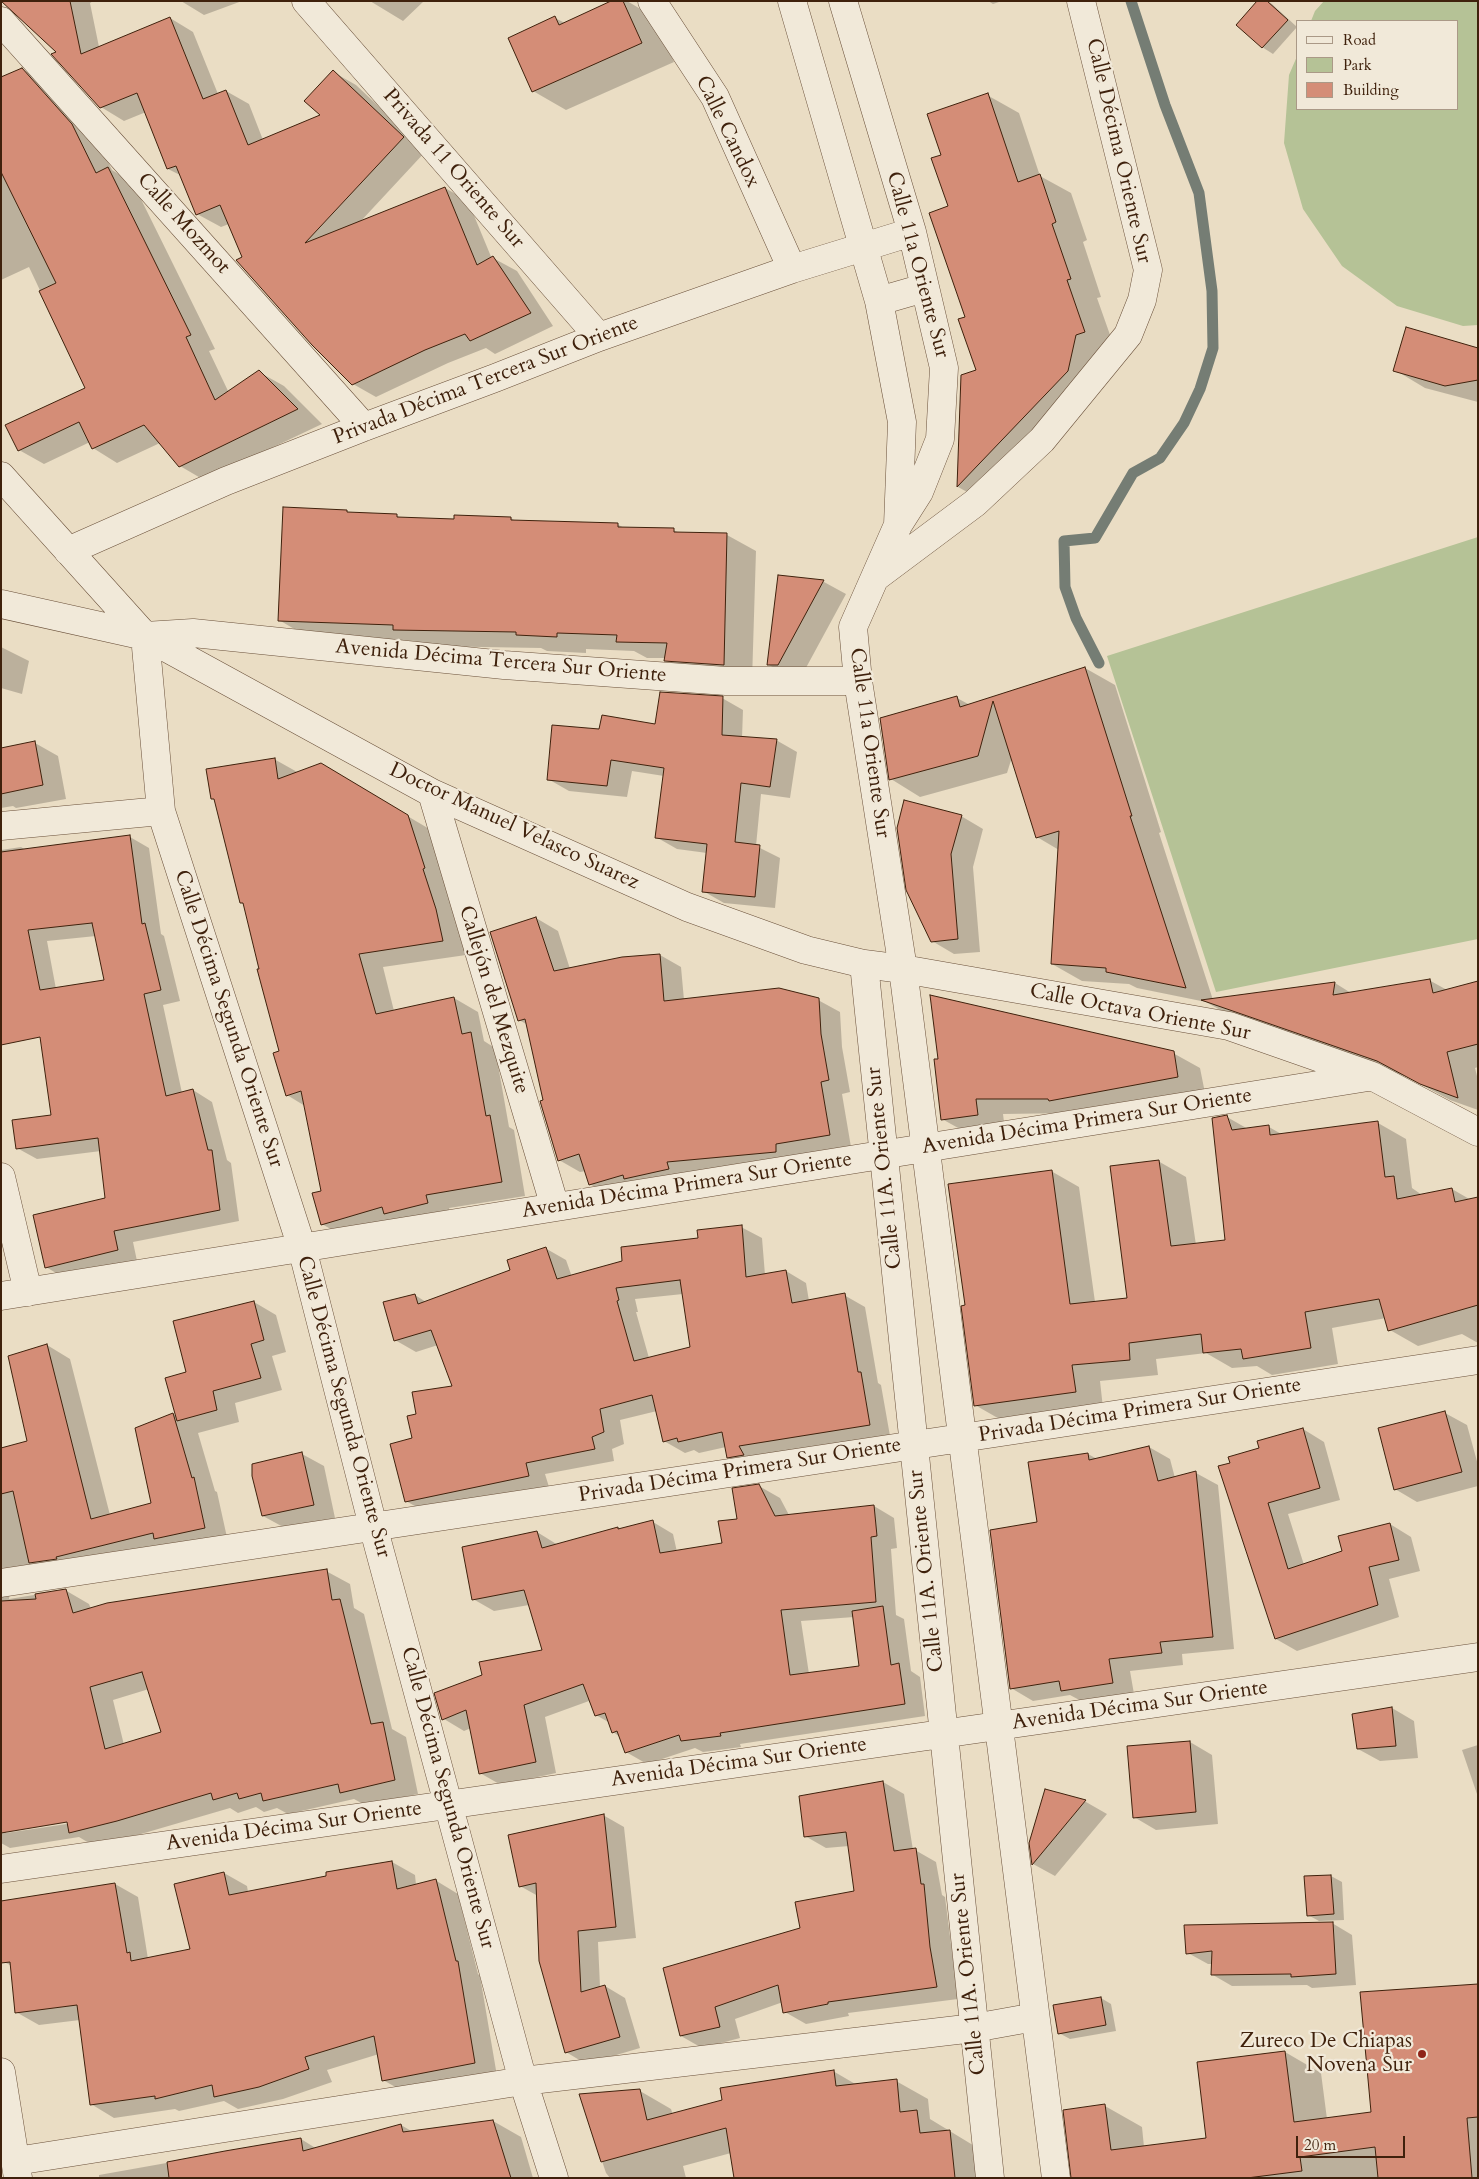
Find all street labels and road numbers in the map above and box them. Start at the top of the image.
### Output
street label: Calle Décima Oriente Sur [1080,36,1156,266]
street label: Calle Candox [689,72,765,192]
street label: Privada 11 Oriente Sur [377,84,529,254]
street label: Calle Mozmot [131,168,235,280]
street label: Calle 11a Oriente Sur [880,169,954,361]
street label: Privada Décima Tercera Sur Oriente [330,311,642,451]
street label: Avenida Décima Tercera Sur Oriente [334,635,668,689]
street label: Calle 11a Oriente Sur [843,646,895,840]
street label: Doctor Manuel Velasco Suarez [385,758,643,896]
street label: Calle Décima Segunda Oriente Sur [168,867,288,1171]
street label: Callejón del Mezquite [452,903,534,1097]
street label: Calle Octava Oriente Sur [1027,979,1253,1047]
street label: Calle 11A. Oriente Sur [862,1066,908,1270]
street label: Avenida Décima Primera Sur Oriente [920,1083,1254,1161]
street label: Avenida Décima Primera Sur Oriente [520,1147,854,1225]
street label: Calle Décima Segunda Oriente Sur [291,1253,395,1561]
street label: Privada Décima Primera Sur Oriente [977,1373,1303,1449]
street label: Privada Décima Primera Sur Oriente [577,1433,903,1509]
street label: Calle 11A. Oriente Sur [904,1469,950,1673]
street label: Calle Décima Segunda Oriente Sur [395,1644,499,1952]
street label: Avenida Décima Sur Oriente [1010,1676,1270,1736]
street label: Avenida Décima Sur Oriente [609,1733,869,1793]
street label: Avenida Décima Sur Oriente [164,1797,424,1857]
street label: Calle 11A. Oriente Sur [946,1872,992,2076]

